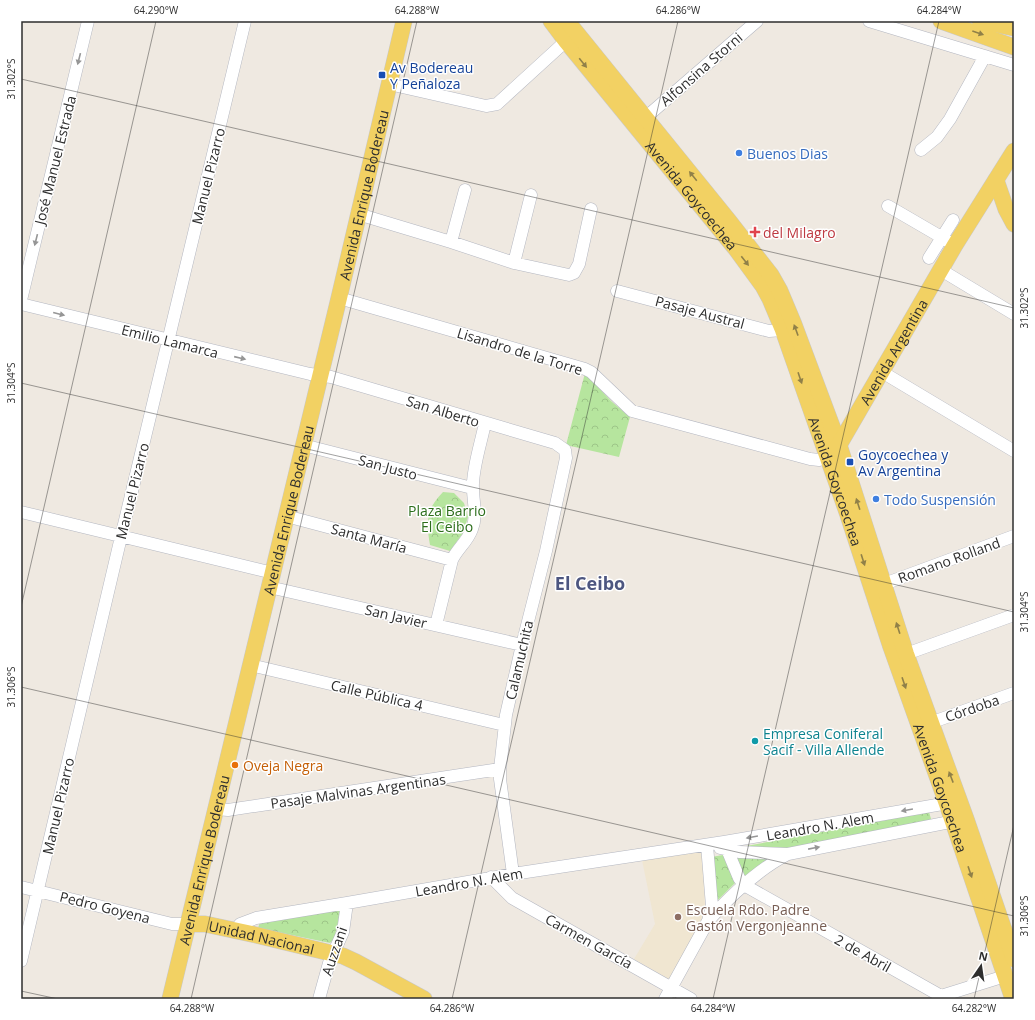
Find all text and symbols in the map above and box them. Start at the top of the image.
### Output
text: 64.290°W [134,3,179,17]
text: 64.288°W [395,3,440,17]
text: 64.286°W [656,3,701,17]
text: 64.284°W [917,3,962,17]
street label: Alfonsina Storni [656,28,746,110]
one-way arrow [972,31,984,37]
one-way arrow [76,53,82,65]
one-way arrow [579,57,588,68]
place label: Av Bodereau Y Peñaloza [390,58,473,93]
text: 31.302°S [4,59,18,99]
marker: Av Bodereau Y Peñaloza [377,70,387,80]
street label: José Manuel Estrada [29,94,80,228]
street label: Avenida Enrique Bodereau [334,108,392,282]
street label: Manuel Pizarro [187,126,229,226]
street label: Avenida Goycoechea [642,137,742,254]
place label: Buenos Dias [747,144,828,163]
marker: Buenos Dias [734,148,744,158]
one-way arrow [688,171,697,182]
place label: del Milagro [763,223,836,242]
marker: del Milagro [750,227,760,237]
one-way arrow [32,234,38,246]
one-way arrow [741,255,749,266]
text: 31.302°S [1017,288,1031,328]
street label: Pasaje Austral [653,291,747,333]
street label: Avenida Argentina [855,295,931,408]
one-way arrow [53,311,65,317]
street label: Emilio Lamarca [119,320,221,362]
street label: Lisandro de la Torre [455,323,585,379]
one-way arrow [792,323,798,335]
one-way arrow [233,355,246,361]
text: 31.304°S [4,363,18,403]
one-way arrow [797,372,803,384]
street label: San Alberto [404,391,482,431]
street label: Avenida Goycoechea [805,414,867,548]
street label: Avenida Enrique Bodereau [258,423,318,597]
street label: Manuel Pizarro [111,441,153,541]
place label: Goycoechea y Av Argentina [858,445,949,480]
street label: San Justo [357,450,419,484]
marker: Goycoechea y Av Argentina [845,457,855,467]
place label: Todo Suspensión [884,490,996,509]
marker: Todo Suspensión [871,494,881,504]
one-way arrow [855,498,861,510]
park label: Plaza Barrio El Ceibo [408,501,486,536]
street label: Santa María [329,519,409,557]
street label: Romano Rolland [895,533,1003,587]
one-way arrow [860,554,866,566]
district label: El Ceibo [555,571,625,595]
text: 31.304°S [1017,592,1031,632]
street label: San Javier [363,600,429,632]
street label: Calamuchita [501,618,537,702]
one-way arrow [895,622,901,634]
text: 31.306°S [4,667,18,707]
street label: Calle Pública 4 [329,675,425,715]
one-way arrow [901,678,907,690]
street label: Córdoba [942,690,1002,726]
street label: Avenida Goycoechea [909,721,972,855]
place label: Empresa Coniferal Sacif - Villa Allende [763,724,884,759]
marker: Empresa Coniferal Sacif - Villa Allende [750,736,760,746]
street label: Manuel Pizarro [38,756,78,856]
place label: Oveja Negra [243,756,323,775]
marker: Oveja Negra [230,760,240,770]
street label: Pasaje Malvinas Argentinas [269,769,447,813]
one-way arrow [947,771,953,783]
street label: Avenida Enrique Bodereau [174,773,233,947]
street label: Leandro N. Alem [765,807,875,845]
one-way arrow [901,808,914,814]
one-way arrow [746,835,758,841]
one-way arrow [808,845,821,851]
street label: Leandro N. Alem [414,863,524,901]
one-way arrow [967,866,973,878]
street label: Pedro Goyena [58,887,152,927]
text: 31.306°S [1017,896,1031,936]
place label: Escuela Rdo. Padre Gastón Vergonjeanne [686,900,827,935]
street label: Carmen García [542,909,636,973]
marker: Escuela Rdo. Padre Gastón Vergonjeanne [673,912,683,922]
street label: Unidad Nacional [207,916,316,958]
street label: Auzzani [317,924,351,978]
street label: 2 de Abril [831,930,895,976]
north arrow [961,946,1001,986]
text: N [977,947,989,964]
text: 64.288°W [170,1001,215,1015]
text: 64.286°W [430,1001,475,1015]
text: 64.284°W [691,1001,736,1015]
text: 64.282°W [952,1001,997,1015]

